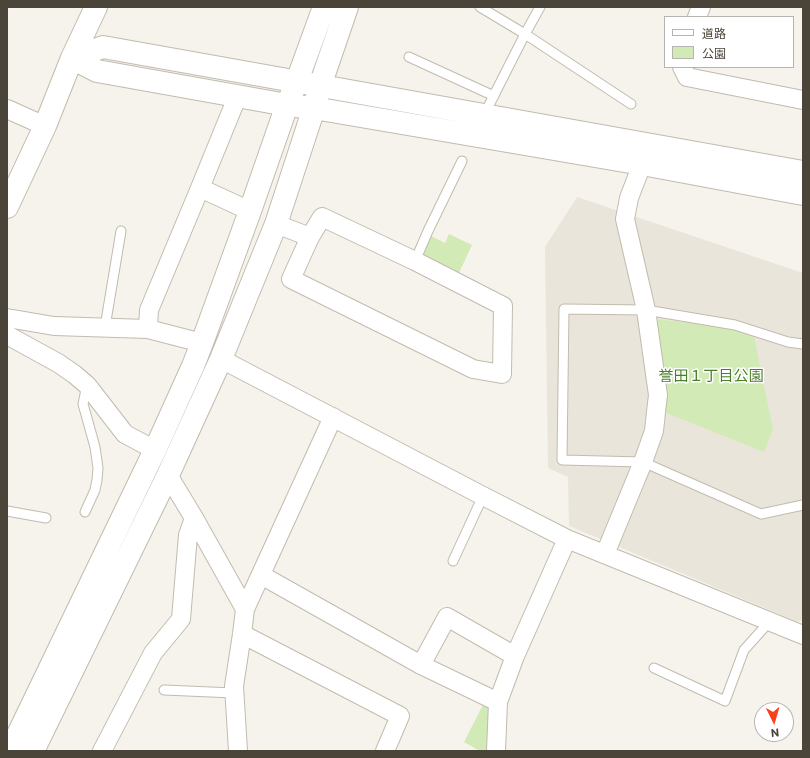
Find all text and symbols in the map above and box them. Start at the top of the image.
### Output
legend [664,16,794,68]
text: 道路 [702,26,726,40]
text: 公園 [702,46,726,60]
park label: 誉田１丁目公園 [659,367,763,385]
north arrow [754,702,794,742]
text: N [770,727,780,740]

